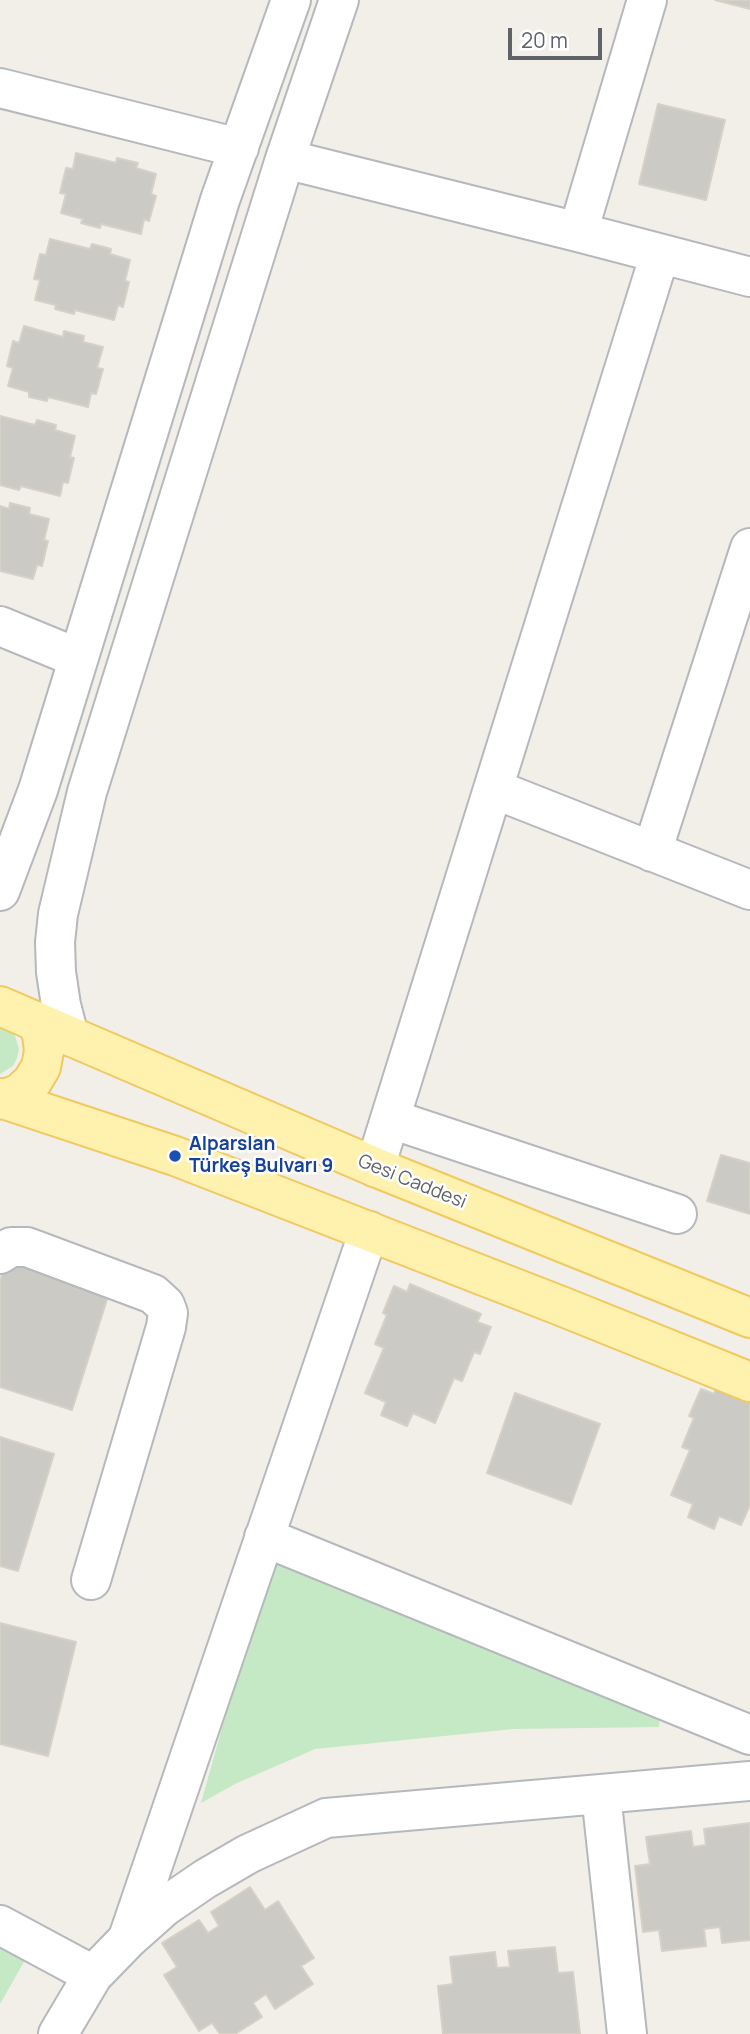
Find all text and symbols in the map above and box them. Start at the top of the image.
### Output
scale bar [512,14,606,58]
text: 20 m [521,26,568,54]
place label: Alparslan Türkeş Bulvarı 9 [189,1134,333,1178]
marker: Alparslan Türkeş Bulvarı 9 [167,1148,183,1164]
street label: Gesi Caddesi [354,1150,470,1214]

